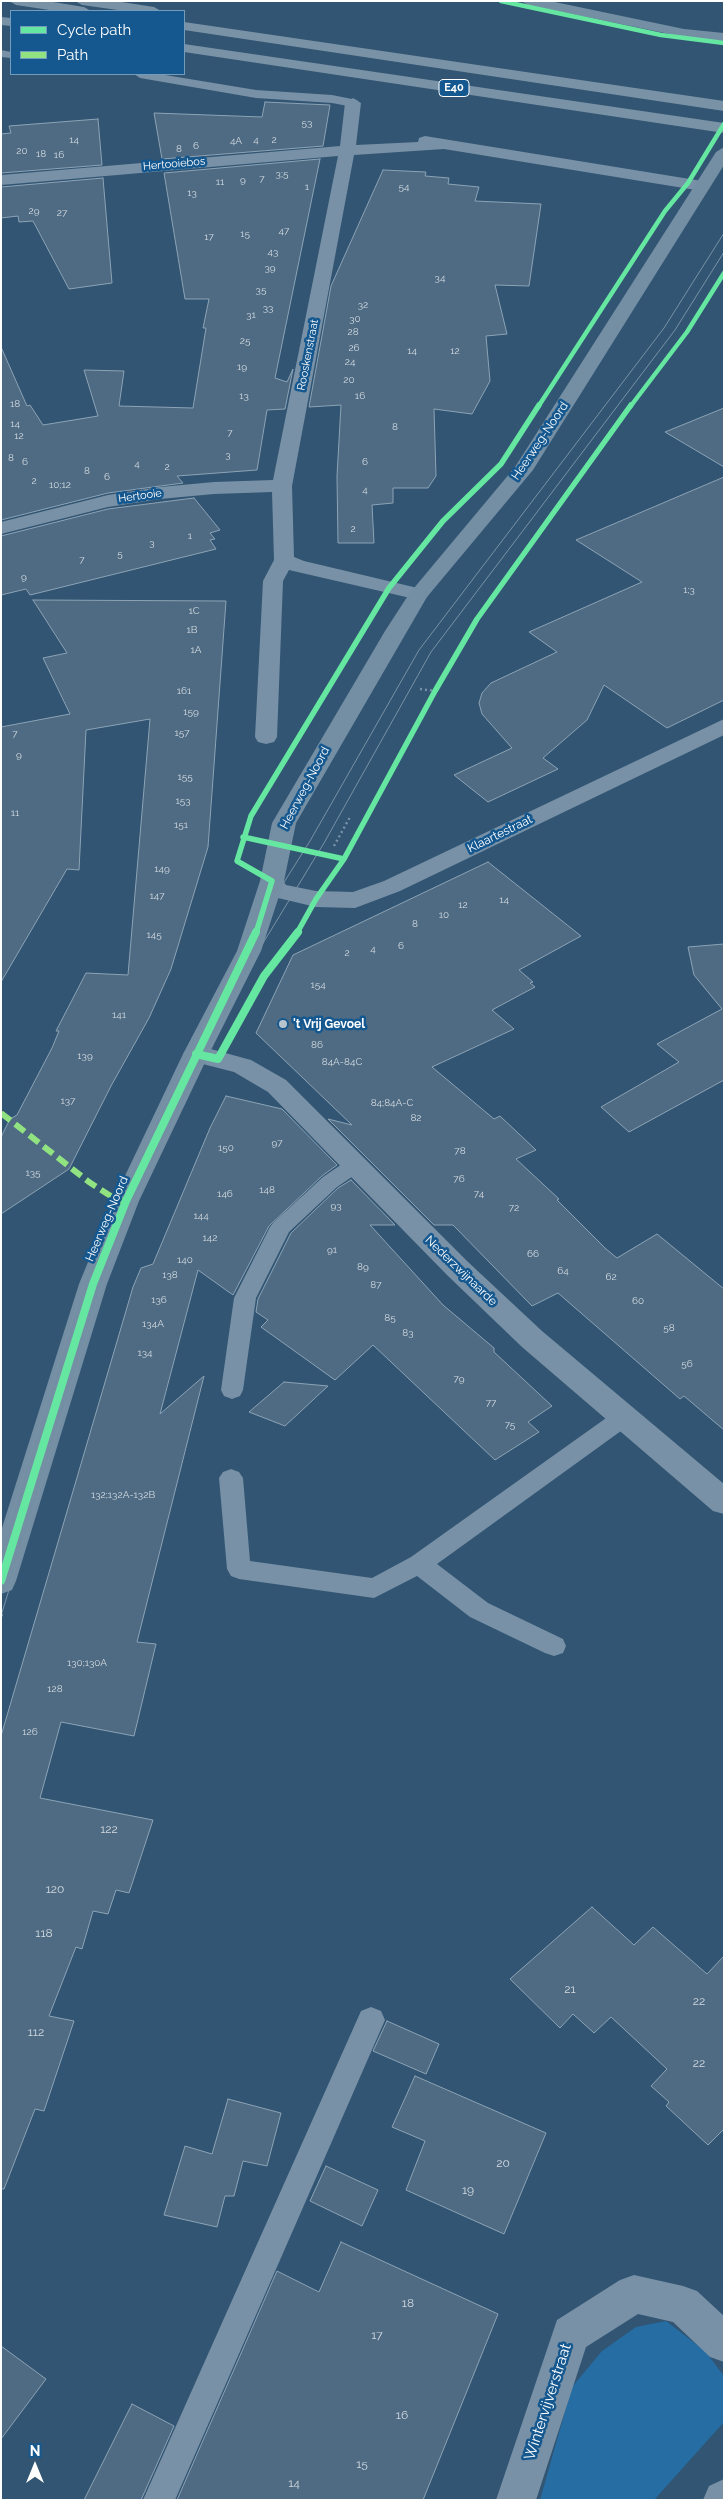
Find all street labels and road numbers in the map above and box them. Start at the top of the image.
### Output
road number: E40 [439,80,469,96]
street label: Hertooiebos [142,155,206,173]
street label: Rooskenstraat [295,318,321,392]
street label: Heerweg-Noord [509,399,571,483]
street label: Hertooie [117,486,163,506]
street label: Heerweg-Noord [277,744,333,832]
street label: Klaartestraat [465,812,535,856]
street label: Heerweg-Noord [83,1174,131,1264]
street label: Nederzwijnaarde [422,1233,500,1309]
street label: Wintervijverstraat [521,2341,575,2463]

